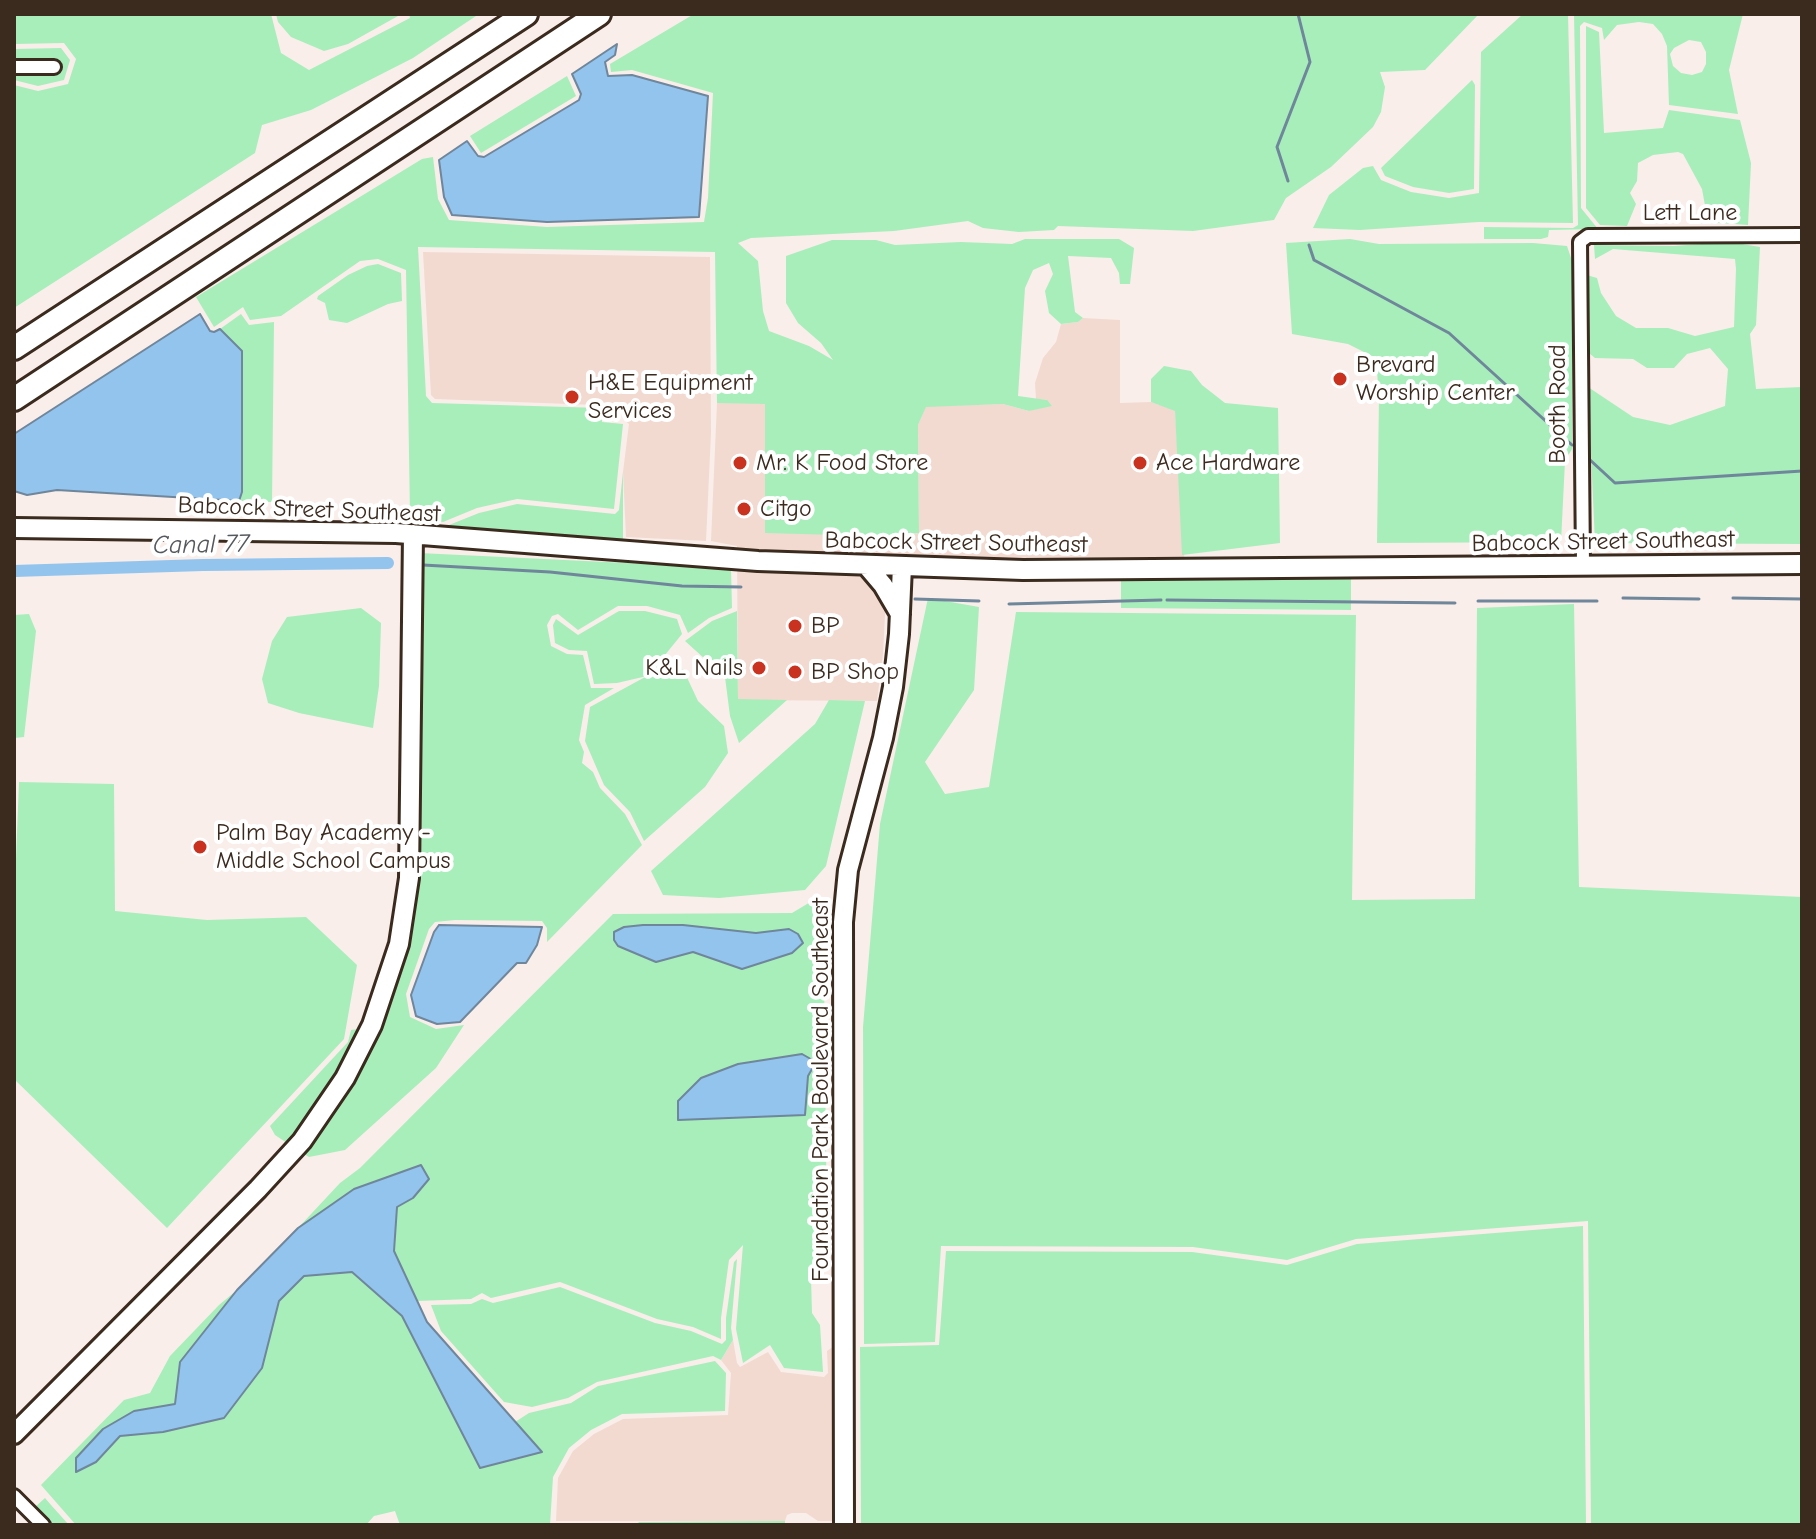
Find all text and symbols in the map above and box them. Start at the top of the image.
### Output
street label: Lett Lane [1643,199,1737,227]
street label: Booth Road [1544,344,1572,464]
place label: Brevard Worship Center [1356,351,1515,407]
place label: H&E Equipment Services [588,369,753,425]
marker: Brevard Worship Center [1331,370,1349,388]
marker: H&E Equipment Services [563,388,581,406]
place label: Mr. K Food Store [756,449,928,477]
place label: Ace Hardware [1156,449,1300,477]
marker: Mr. K Food Store [731,454,749,472]
marker: Ace Hardware [1131,454,1149,472]
street label: Babcock Street Southeast [177,491,441,529]
place label: Citgo [760,495,812,523]
marker: Citgo [735,500,753,518]
street label: Babcock Street Southeast [1471,525,1735,559]
street label: Babcock Street Southeast [824,526,1088,560]
water label: Canal 77 [153,529,249,561]
place label: BP [811,612,839,640]
marker: BP [786,617,804,635]
place label: K&L Nails [645,654,743,682]
place label: BP Shop [811,658,899,686]
marker: K&L Nails [750,659,768,677]
marker: BP Shop [786,663,804,681]
place label: Palm Bay Academy - Middle School Campus [216,819,451,875]
marker: Palm Bay Academy - Middle School Campus [191,838,209,856]
street label: Foundation Park Boulevard Southeast [807,898,835,1282]

